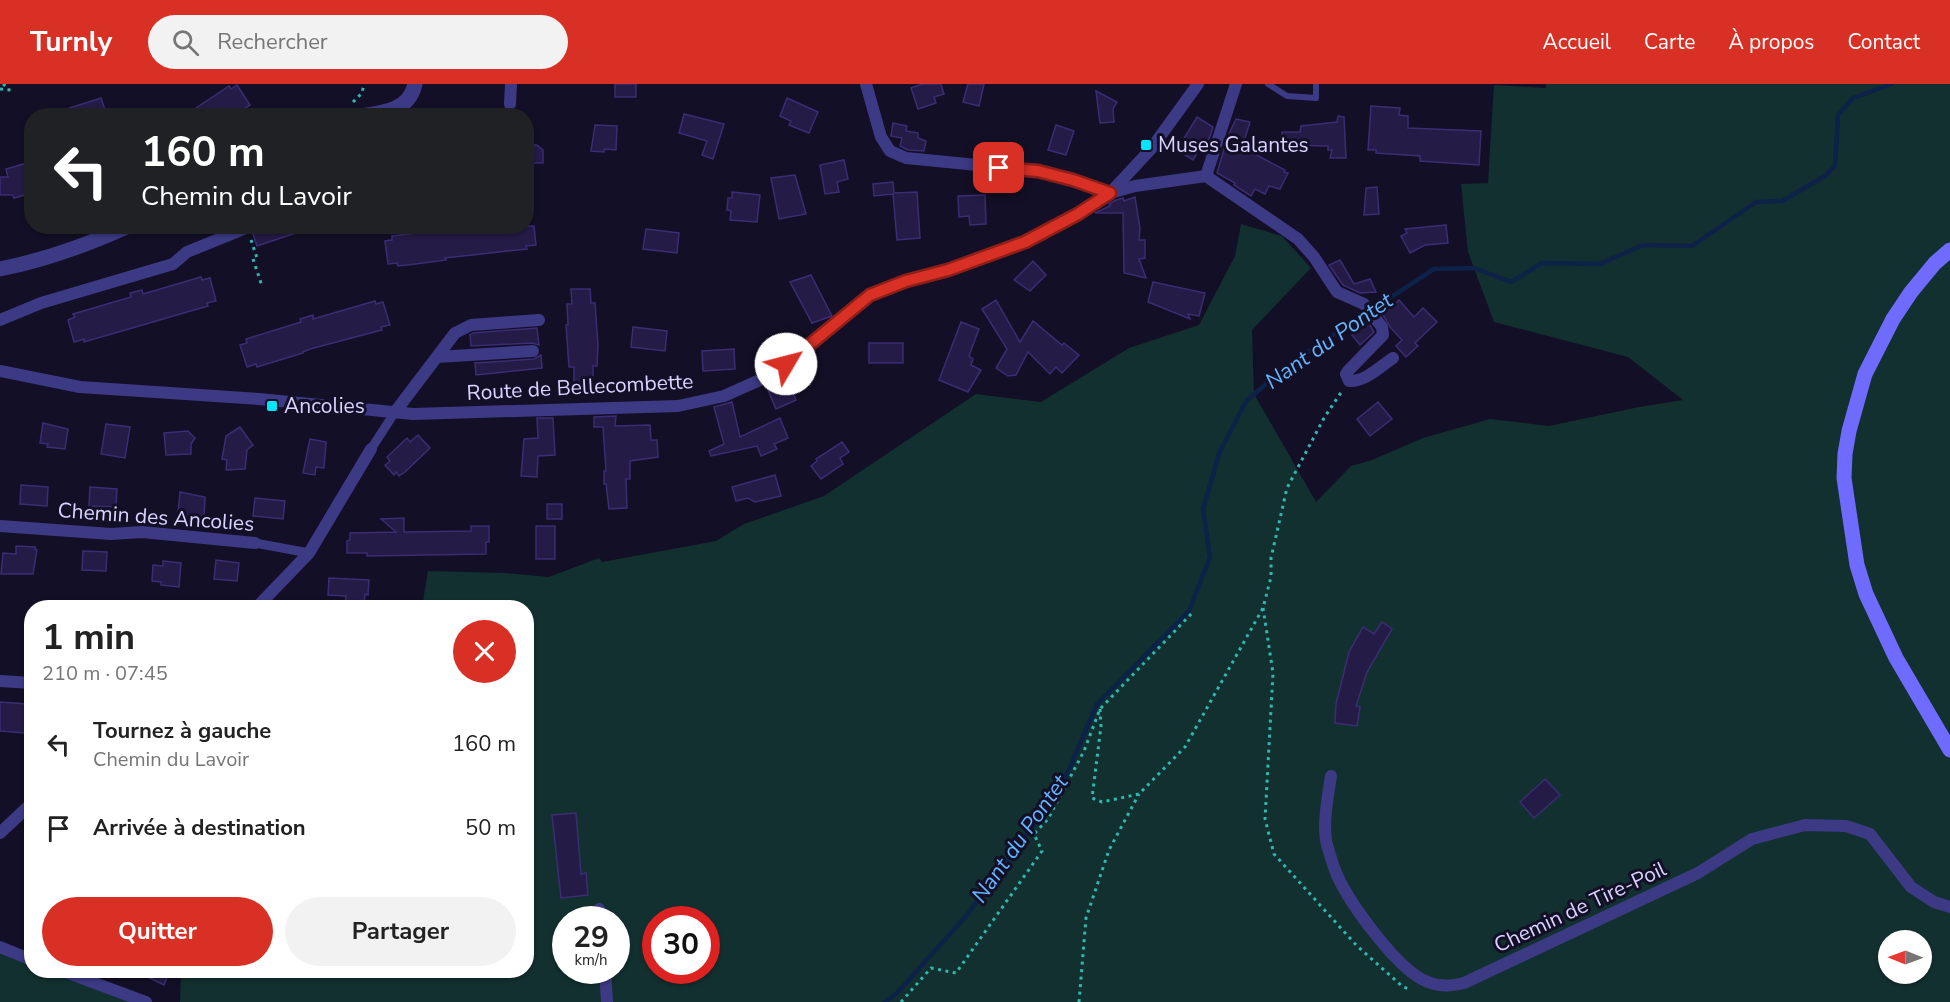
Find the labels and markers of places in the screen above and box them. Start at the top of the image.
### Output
place label: Muses Galantes [1158,131,1309,159]
marker: Muses Galantes [1139,138,1153,152]
pin [973,142,1024,193]
place label: Ancolies [284,392,365,420]
marker: Ancolies [265,399,279,413]

